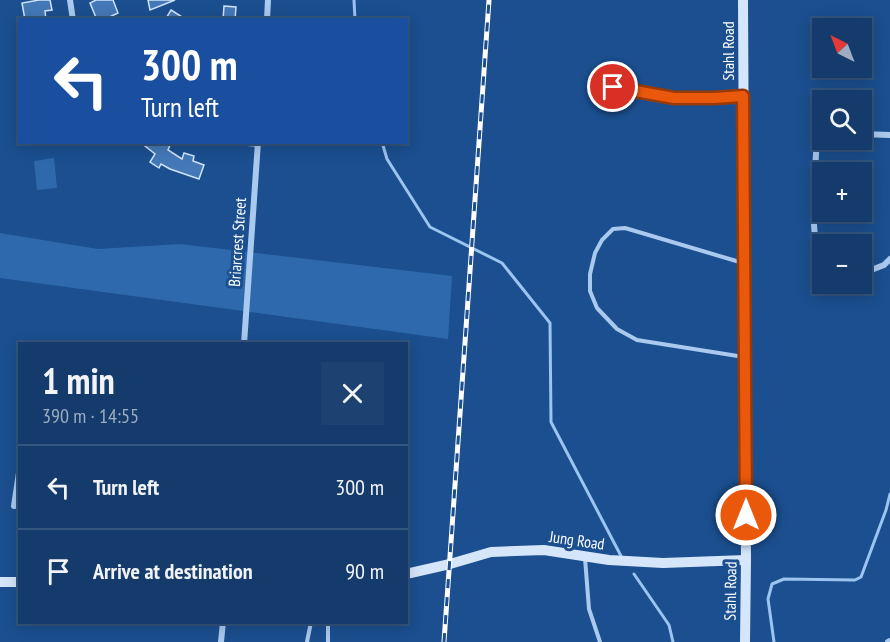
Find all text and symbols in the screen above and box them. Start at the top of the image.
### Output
north arrow [812,18,872,78]
map controls [812,18,872,294]
street label: Stahl Road [718,21,738,81]
text: 300 m [141,37,238,92]
icon: left [42,42,120,120]
pin [587,61,638,112]
icon: arrive [596,70,629,103]
text: Turn left [141,90,219,124]
button: search [812,90,872,150]
button: + [812,162,872,222]
street label: Briarcrest Street [224,196,250,287]
button: − [812,234,872,294]
text: 1 min [42,357,115,404]
button: close [321,362,384,425]
text: 390 m · 14:55 [42,403,139,429]
icon: left [42,471,75,504]
text: Turn left [93,473,159,501]
text: 300 m [335,473,384,501]
position arrow [714,483,778,547]
street label: Jung Road [547,526,606,554]
icon: arrive [42,555,75,588]
text: Arrive at destination [93,557,253,585]
text: 90 m [345,557,384,585]
street label: Stahl Road [719,561,741,621]

